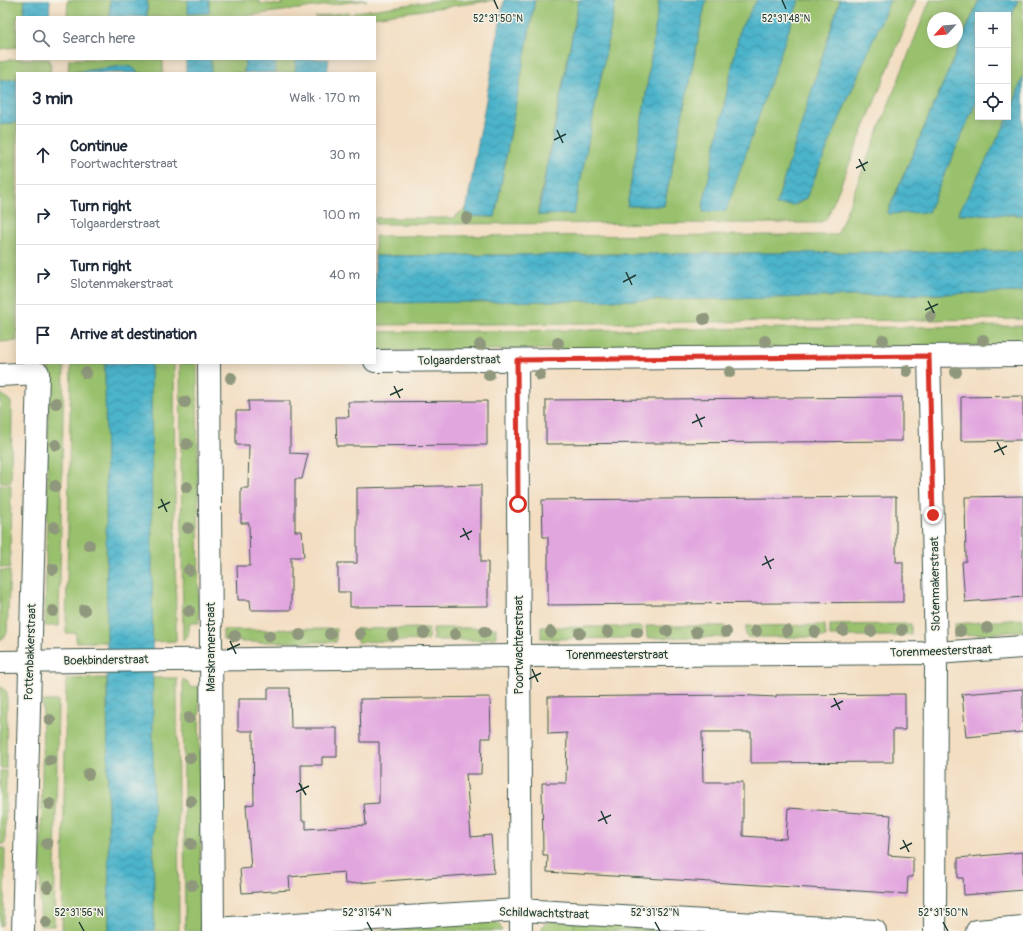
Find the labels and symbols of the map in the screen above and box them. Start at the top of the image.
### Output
north arrow [927,12,963,48]
text: 52°31'50"N [473,13,523,25]
text: 52°31'48"N [762,13,810,25]
street label: Tolgaarderstraat [417,352,501,369]
route start [509,495,527,513]
route end [924,506,942,524]
street label: Slotenmakerstraat [927,536,944,632]
street label: Poortwachterstraat [512,595,527,695]
street label: Marskramerstraat [204,602,219,692]
street label: Pottenbakkerstraat [21,603,40,701]
street label: Torenmeesterstraat [890,642,992,661]
street label: Torenmeesterstraat [566,648,668,663]
street label: Boekbinderstraat [63,652,149,669]
street label: Schildwachtstraat [499,904,589,923]
text: 52°31'56"N [55,907,104,919]
text: 52°31'54"N [343,907,392,919]
text: 52°31'52"N [631,907,680,919]
text: 52°31'50"N [918,907,968,919]

